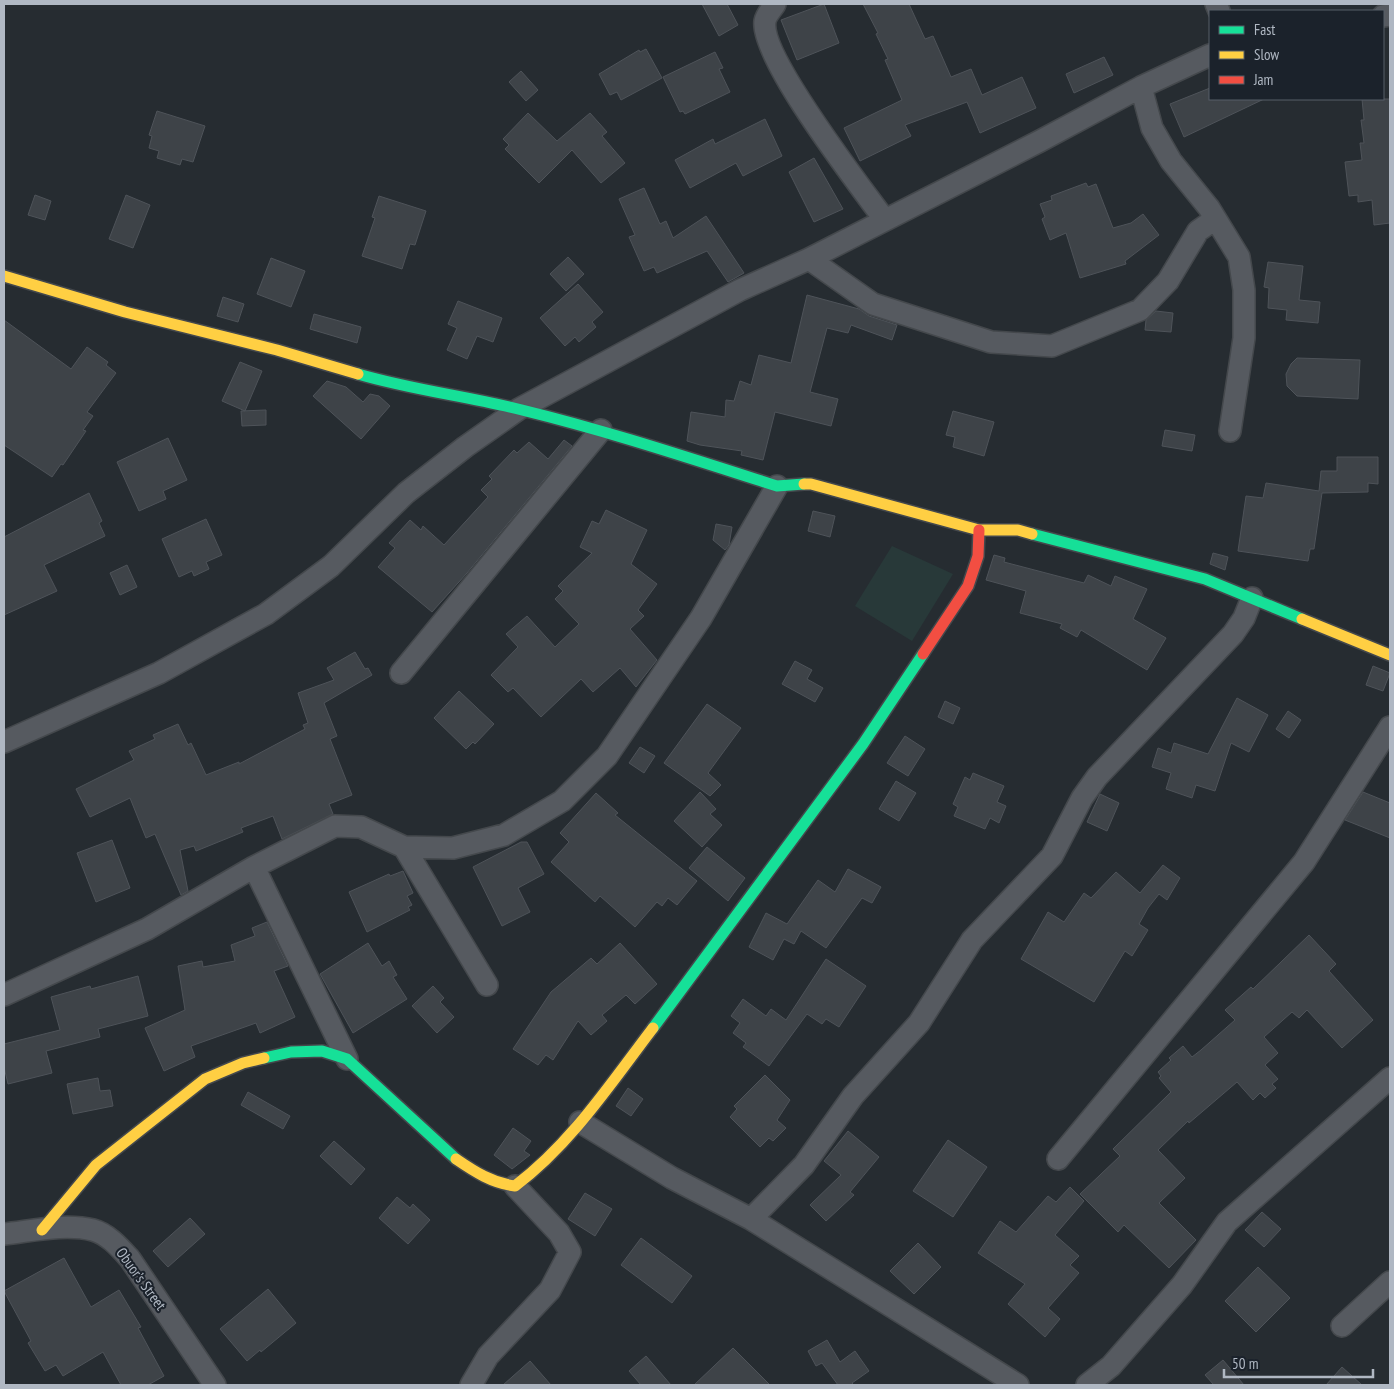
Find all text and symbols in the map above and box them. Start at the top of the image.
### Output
legend [1209,10,1384,100]
text: Fast [1254,20,1275,39]
text: Slow [1254,45,1279,64]
text: Jam [1253,70,1273,89]
street label: Obuor’s Street [112,1244,170,1314]
scale bar [1224,1346,1373,1378]
text: 50 m [1232,1354,1258,1373]

